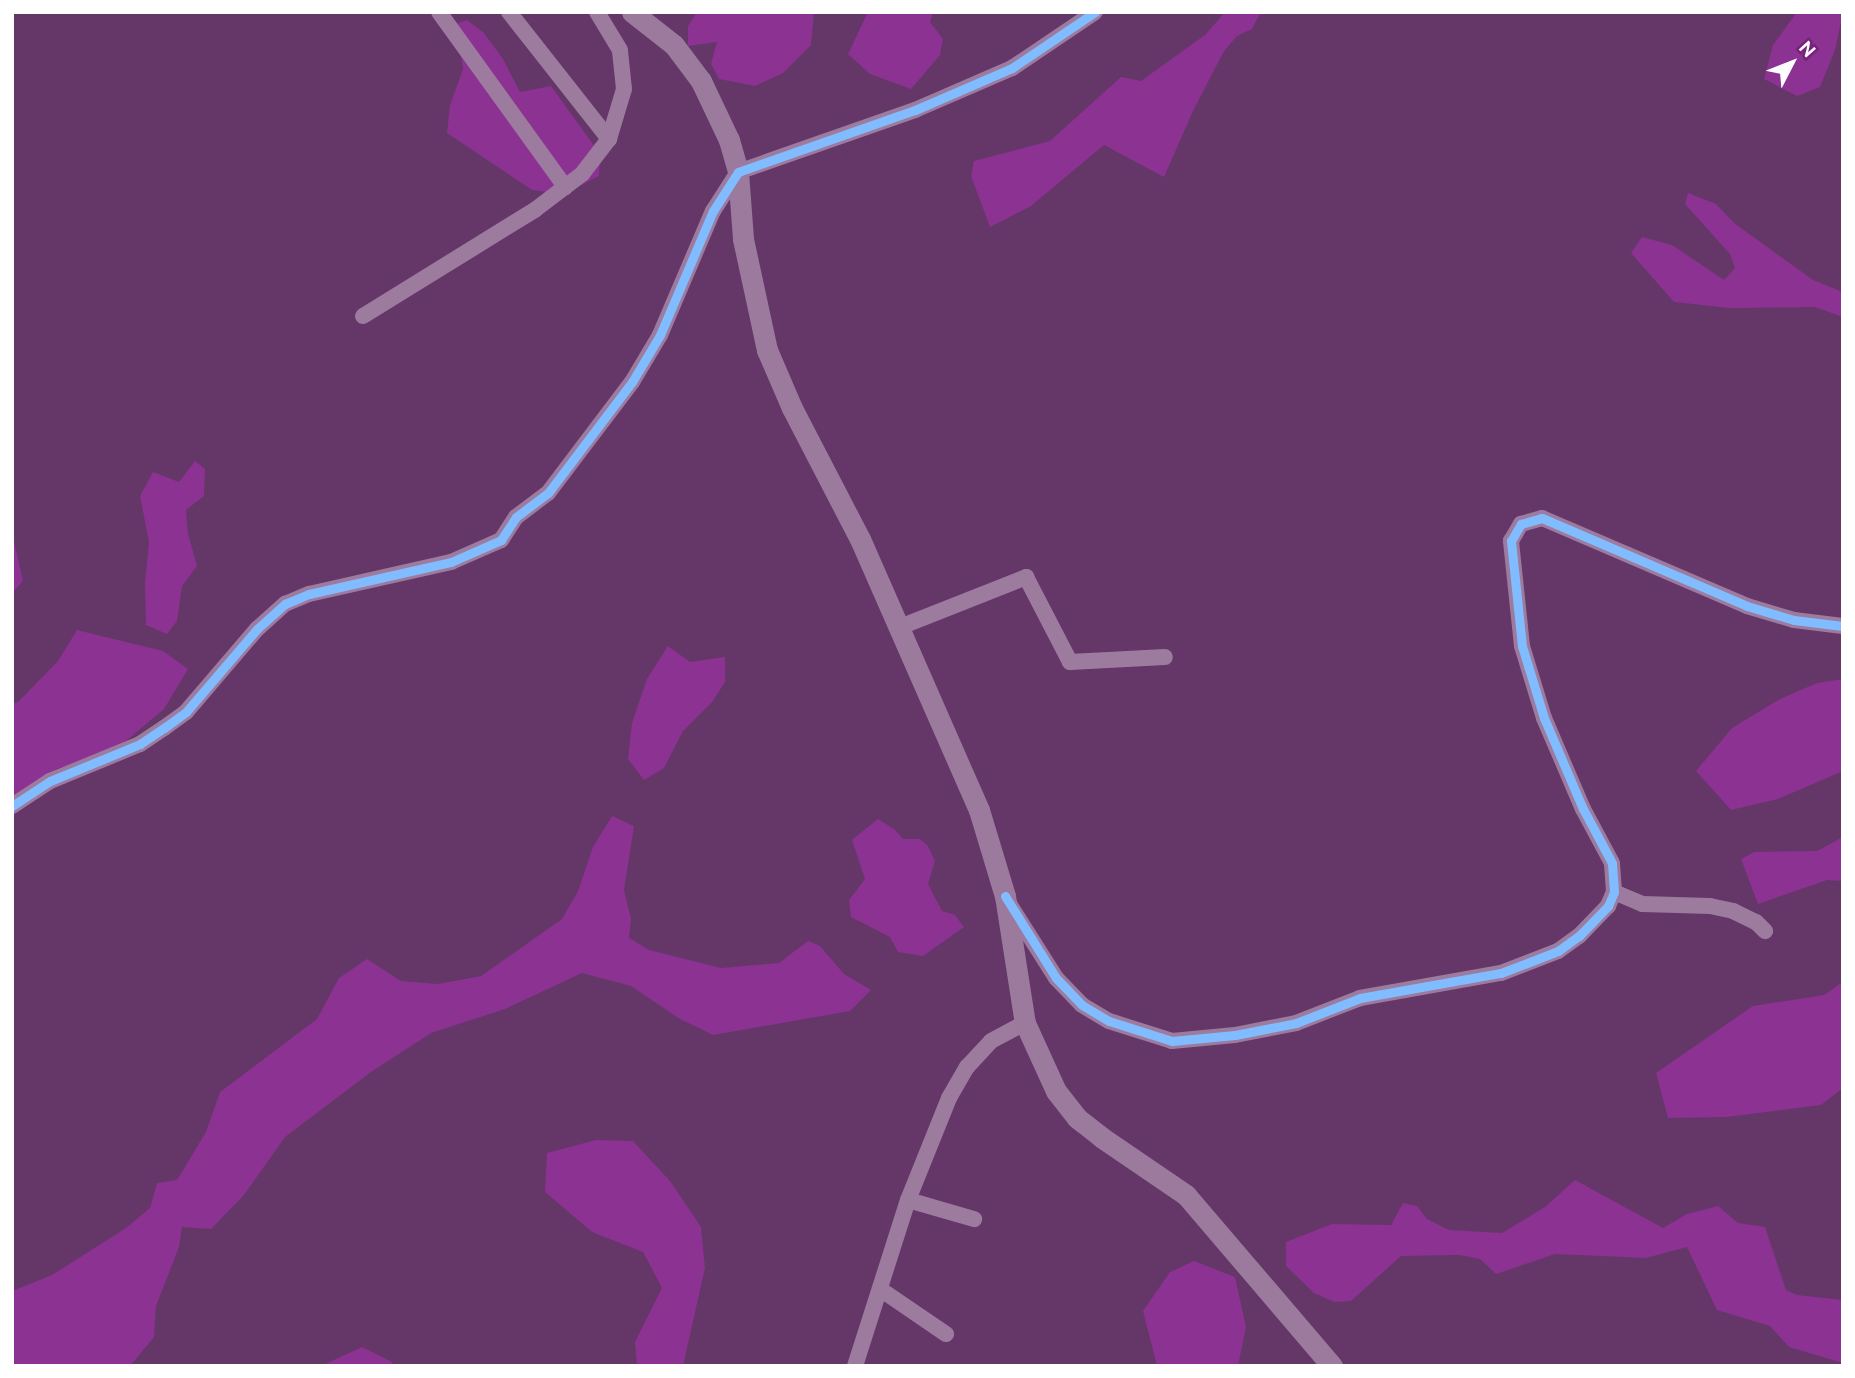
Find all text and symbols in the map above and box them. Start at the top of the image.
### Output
north arrow [1757,28,1827,98]
text: N [1795,36,1821,62]

